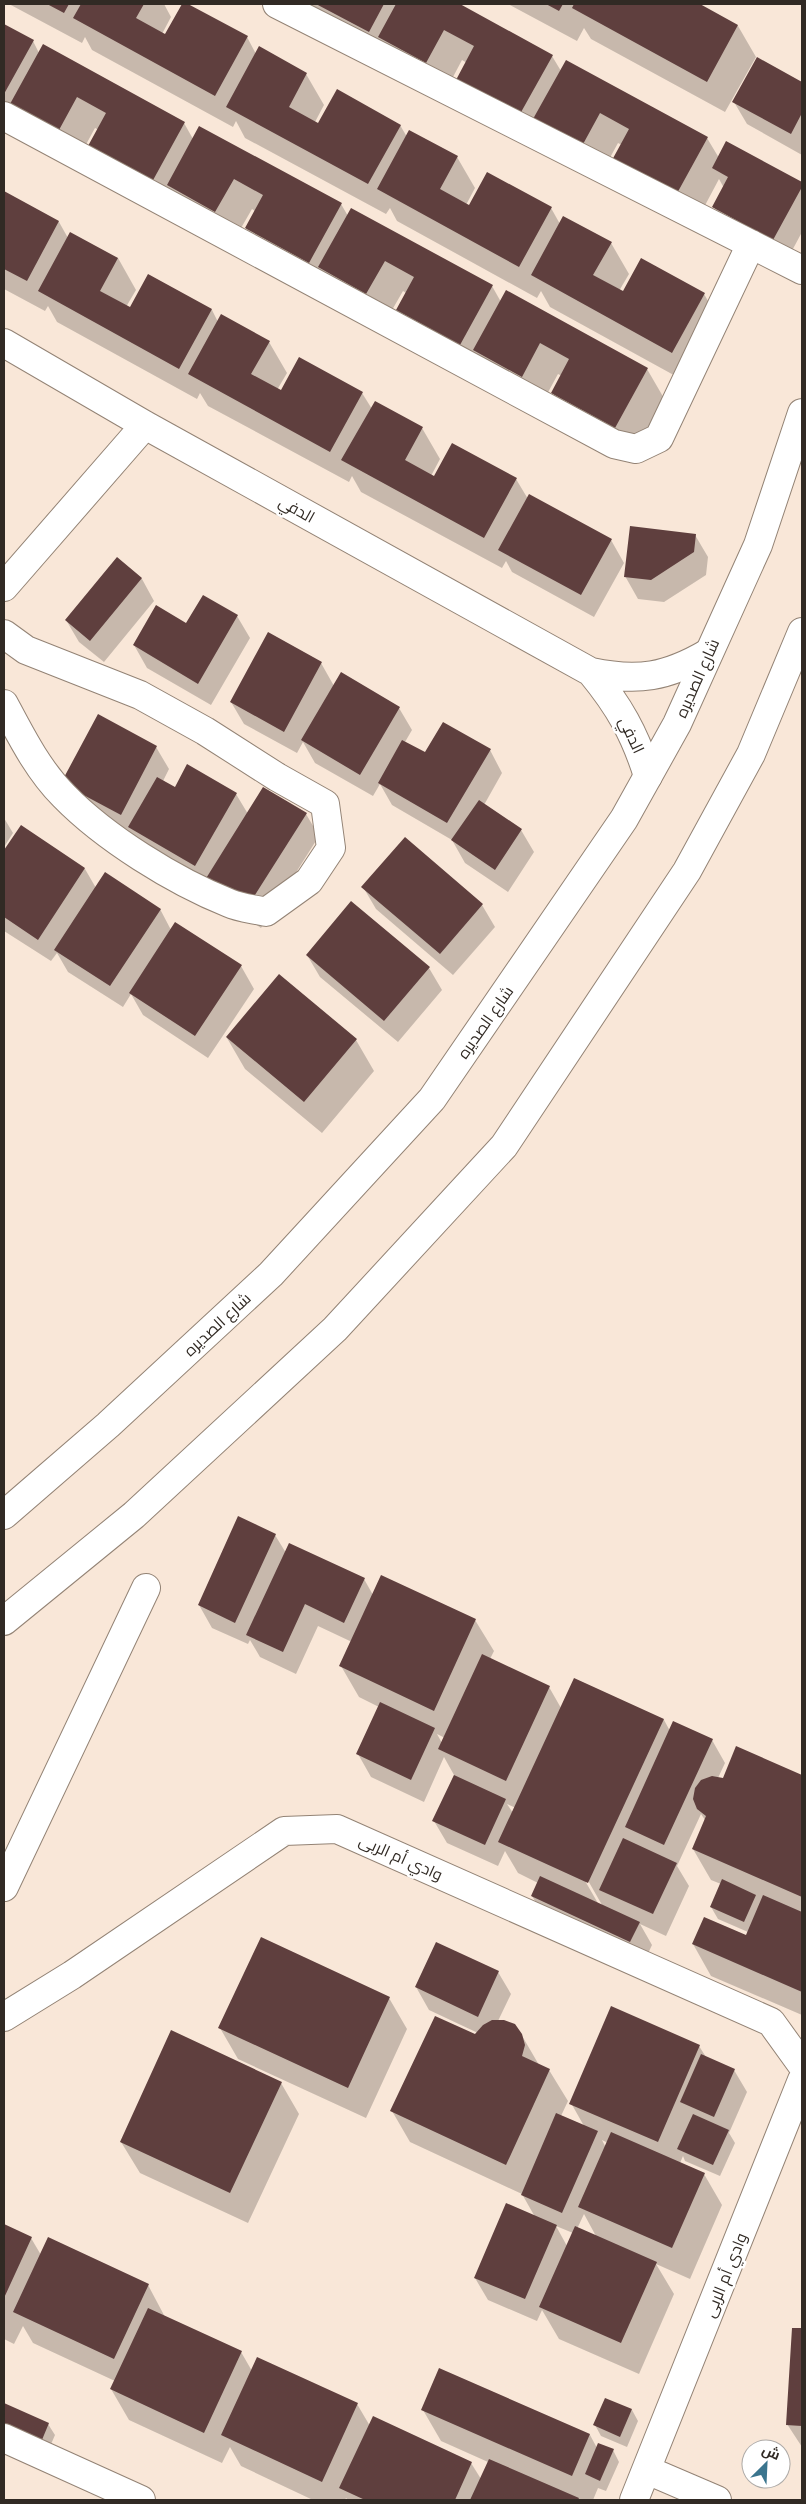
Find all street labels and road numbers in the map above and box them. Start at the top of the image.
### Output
street label: الدفي [274,492,318,530]
street label: شارع الصديره [672,636,725,721]
street label: الدفي [611,714,648,758]
street label: شارع الصديره [453,982,519,1063]
street label: شارع الصديره [180,1289,256,1362]
street label: وادي أم الربى [354,1831,446,1888]
street label: وادي أم الربى [700,2230,755,2322]

